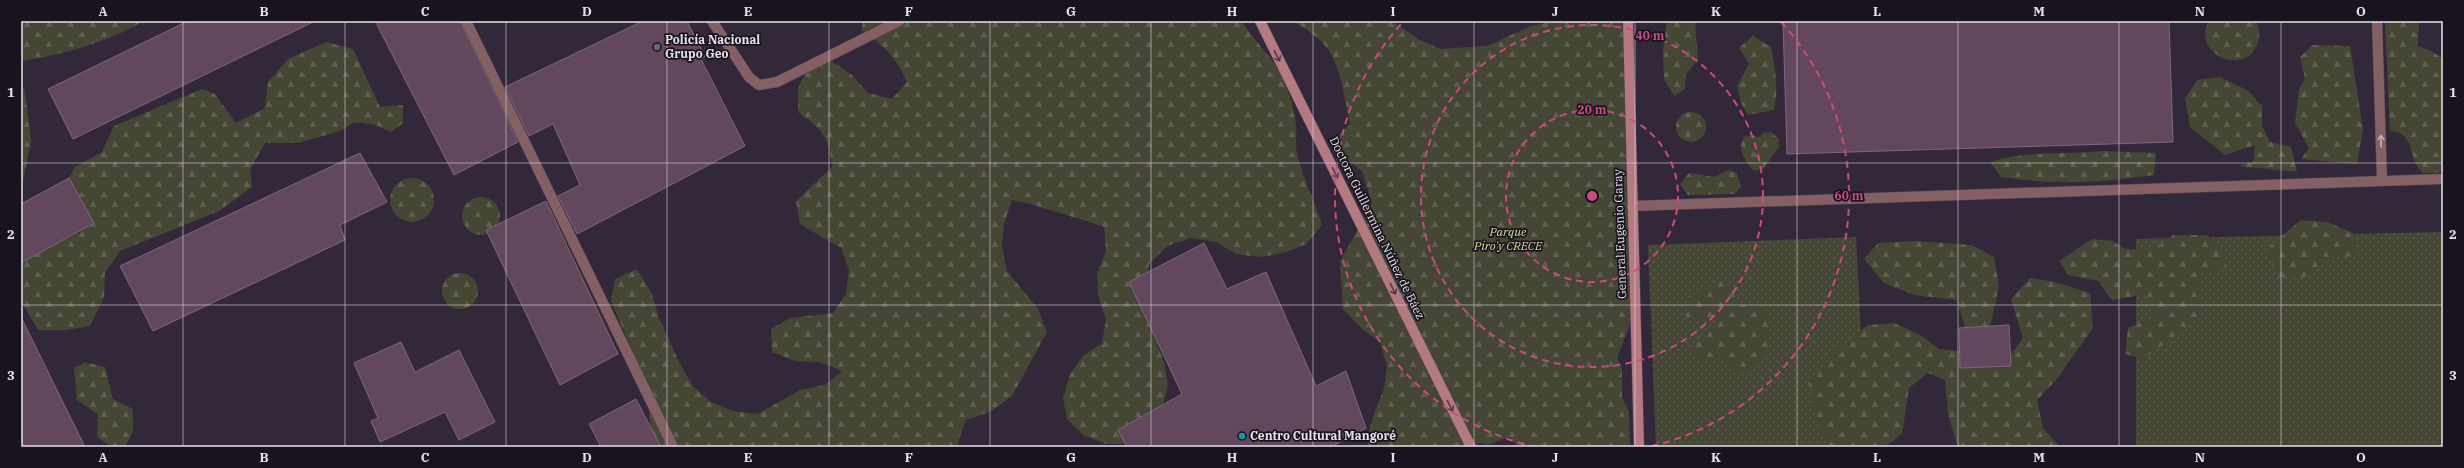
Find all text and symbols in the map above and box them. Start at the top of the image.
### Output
text: A [98,3,108,20]
text: B [259,3,269,20]
text: C [421,3,430,20]
text: D [582,3,592,20]
text: E [744,3,752,20]
text: F [905,3,913,20]
text: G [1066,3,1076,20]
text: H [1227,3,1238,20]
text: I [1391,3,1396,20]
text: J [1552,3,1559,20]
text: K [1711,3,1721,20]
text: L [1873,3,1881,20]
text: M [2033,3,2045,20]
text: N [2195,3,2205,20]
text: O [2356,3,2366,20]
text: 40 m [1636,28,1665,43]
place label: Policía Nacional Grupo Geo [665,32,760,61]
marker: Policía Nacional Grupo Geo [652,42,662,52]
one-way arrow [1274,50,1282,62]
text: 1 [7,84,15,101]
text: 1 [2449,84,2457,101]
text: 20 m [1578,102,1607,117]
street label: Doctora Guillermina Núñez de Báez [1327,134,1428,322]
one-way arrow [2377,135,2384,148]
one-way arrow [1332,166,1339,178]
street label: General Eugenio Garay [1610,168,1629,299]
text: 60 m [1835,188,1864,203]
centre of rings [1585,189,1599,203]
park label: Parque Piro'y CRECE [1473,224,1543,253]
text: 2 [7,226,15,243]
text: 2 [2449,226,2457,243]
one-way arrow [1389,283,1397,295]
text: 3 [7,367,15,384]
text: 3 [2449,367,2457,384]
one-way arrow [1447,399,1454,411]
place label: Centro Cultural Mangoré [1250,428,1396,443]
marker: Centro Cultural Mangoré [1237,431,1247,441]
text: A [98,449,108,466]
text: B [259,449,269,466]
text: C [421,449,430,466]
text: D [582,449,592,466]
text: E [744,449,752,466]
text: F [905,449,913,466]
text: G [1066,449,1076,466]
text: H [1227,449,1238,466]
text: I [1391,449,1396,466]
text: J [1552,449,1559,466]
text: K [1711,449,1721,466]
text: L [1873,449,1881,466]
text: M [2033,449,2045,466]
text: N [2195,449,2205,466]
text: O [2356,449,2366,466]

